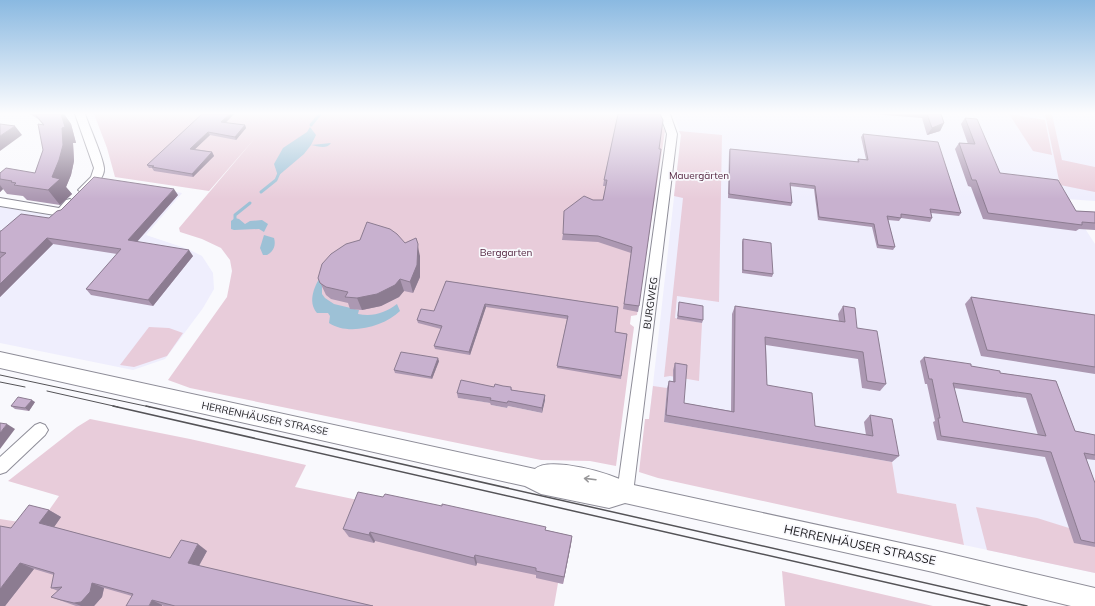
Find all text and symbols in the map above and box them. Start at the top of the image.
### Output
park label: Mauergärten [669,169,729,182]
park label: Berggarten [480,246,532,259]
street label: BURGWEG [640,276,661,330]
street label: HERRENHÄUSER STRASSE [200,399,330,438]
one-way arrow [584,475,597,482]
street label: HERRENHÄUSER STRASSE [783,521,937,568]

